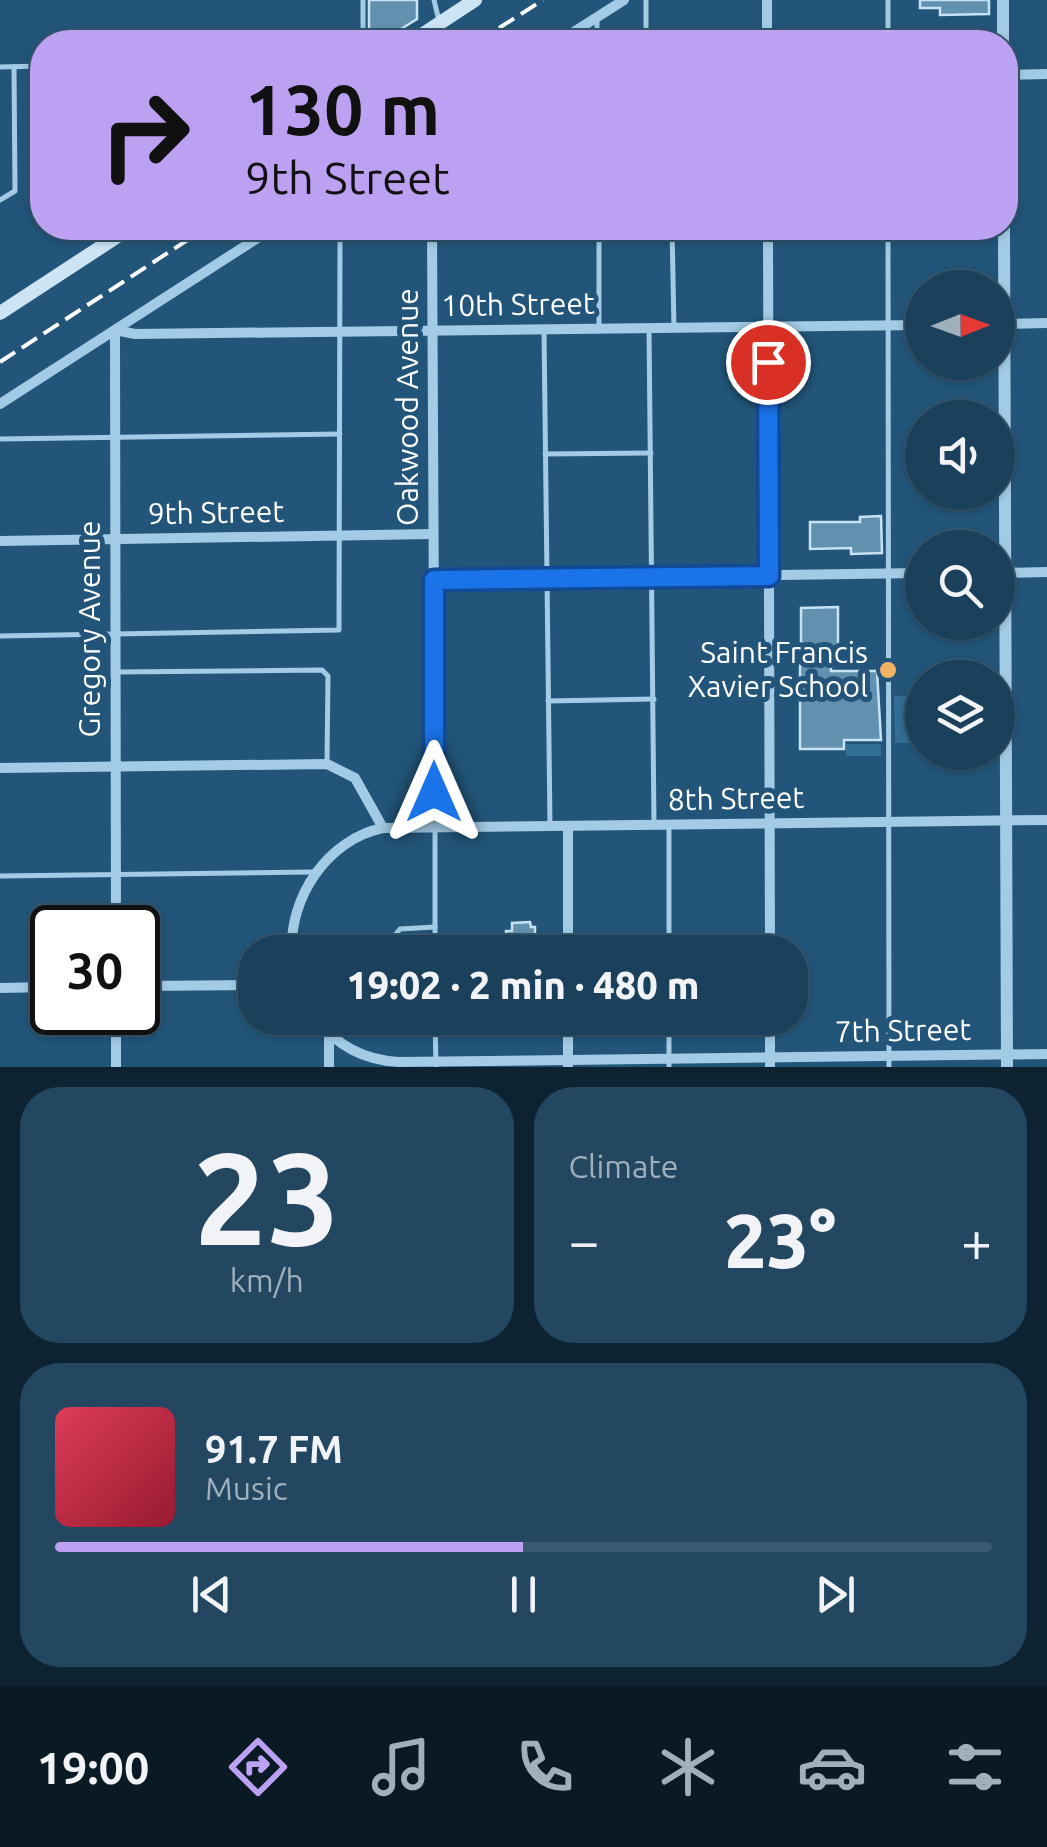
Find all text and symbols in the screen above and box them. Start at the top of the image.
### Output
icon: right [80,70,210,200]
text: 130 m [245,70,440,148]
text: 9th Street [245,152,450,203]
north arrow [905,270,1015,380]
map controls [905,270,1015,770]
street label: 10th Street [441,286,595,322]
street label: Oakwood Avenue [390,288,424,526]
pin [726,320,811,405]
icon: arrive [741,335,796,390]
button: sound [905,400,1015,510]
street label: 9th Street [147,494,285,530]
street label: Gregory Avenue [72,520,106,738]
button: search [905,530,1015,640]
place label: Saint Francis Xavier School [688,635,868,703]
marker: Saint Francis Xavier School [877,659,899,681]
button: layers [905,660,1015,770]
position arrow [382,740,486,844]
street label: 8th Street [667,780,805,816]
speed limit sign: 30 [30,905,160,1035]
text: 19:02 · 2 min · 480 m [346,964,700,1006]
street label: 7th Street [834,1012,972,1048]
text: 23 [193,1124,340,1270]
text: Climate [569,1148,679,1184]
text: 23° [724,1198,836,1282]
text: − [569,1210,600,1271]
text: + [961,1210,992,1271]
text: km/h [230,1262,304,1298]
text: 91.7 FM [205,1428,343,1470]
text: Music [205,1470,288,1506]
icon: previous [184,1567,239,1622]
icon: pause [496,1567,551,1622]
icon: next [808,1567,863,1622]
icon: directions [223,1732,293,1802]
icon: music [366,1732,436,1802]
icon: phone [510,1732,580,1802]
icon: climate [653,1732,723,1802]
icon: car [797,1732,867,1802]
icon: filters [940,1732,1010,1802]
text: 19:00 [37,1742,149,1793]

